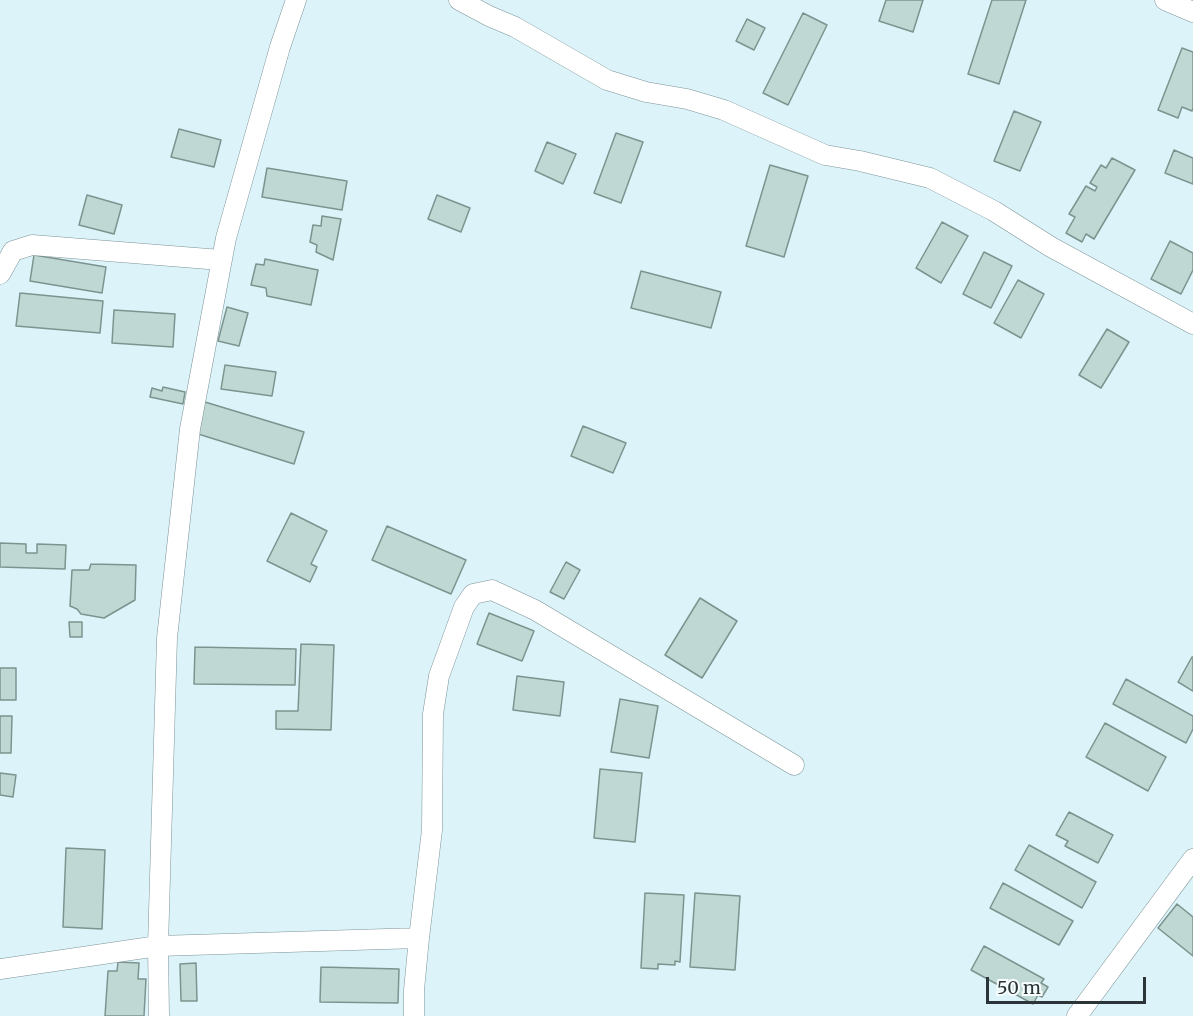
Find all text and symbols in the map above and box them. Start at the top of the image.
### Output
scale bar [989,965,1150,1003]
text: 50 m [997,976,1041,999]

